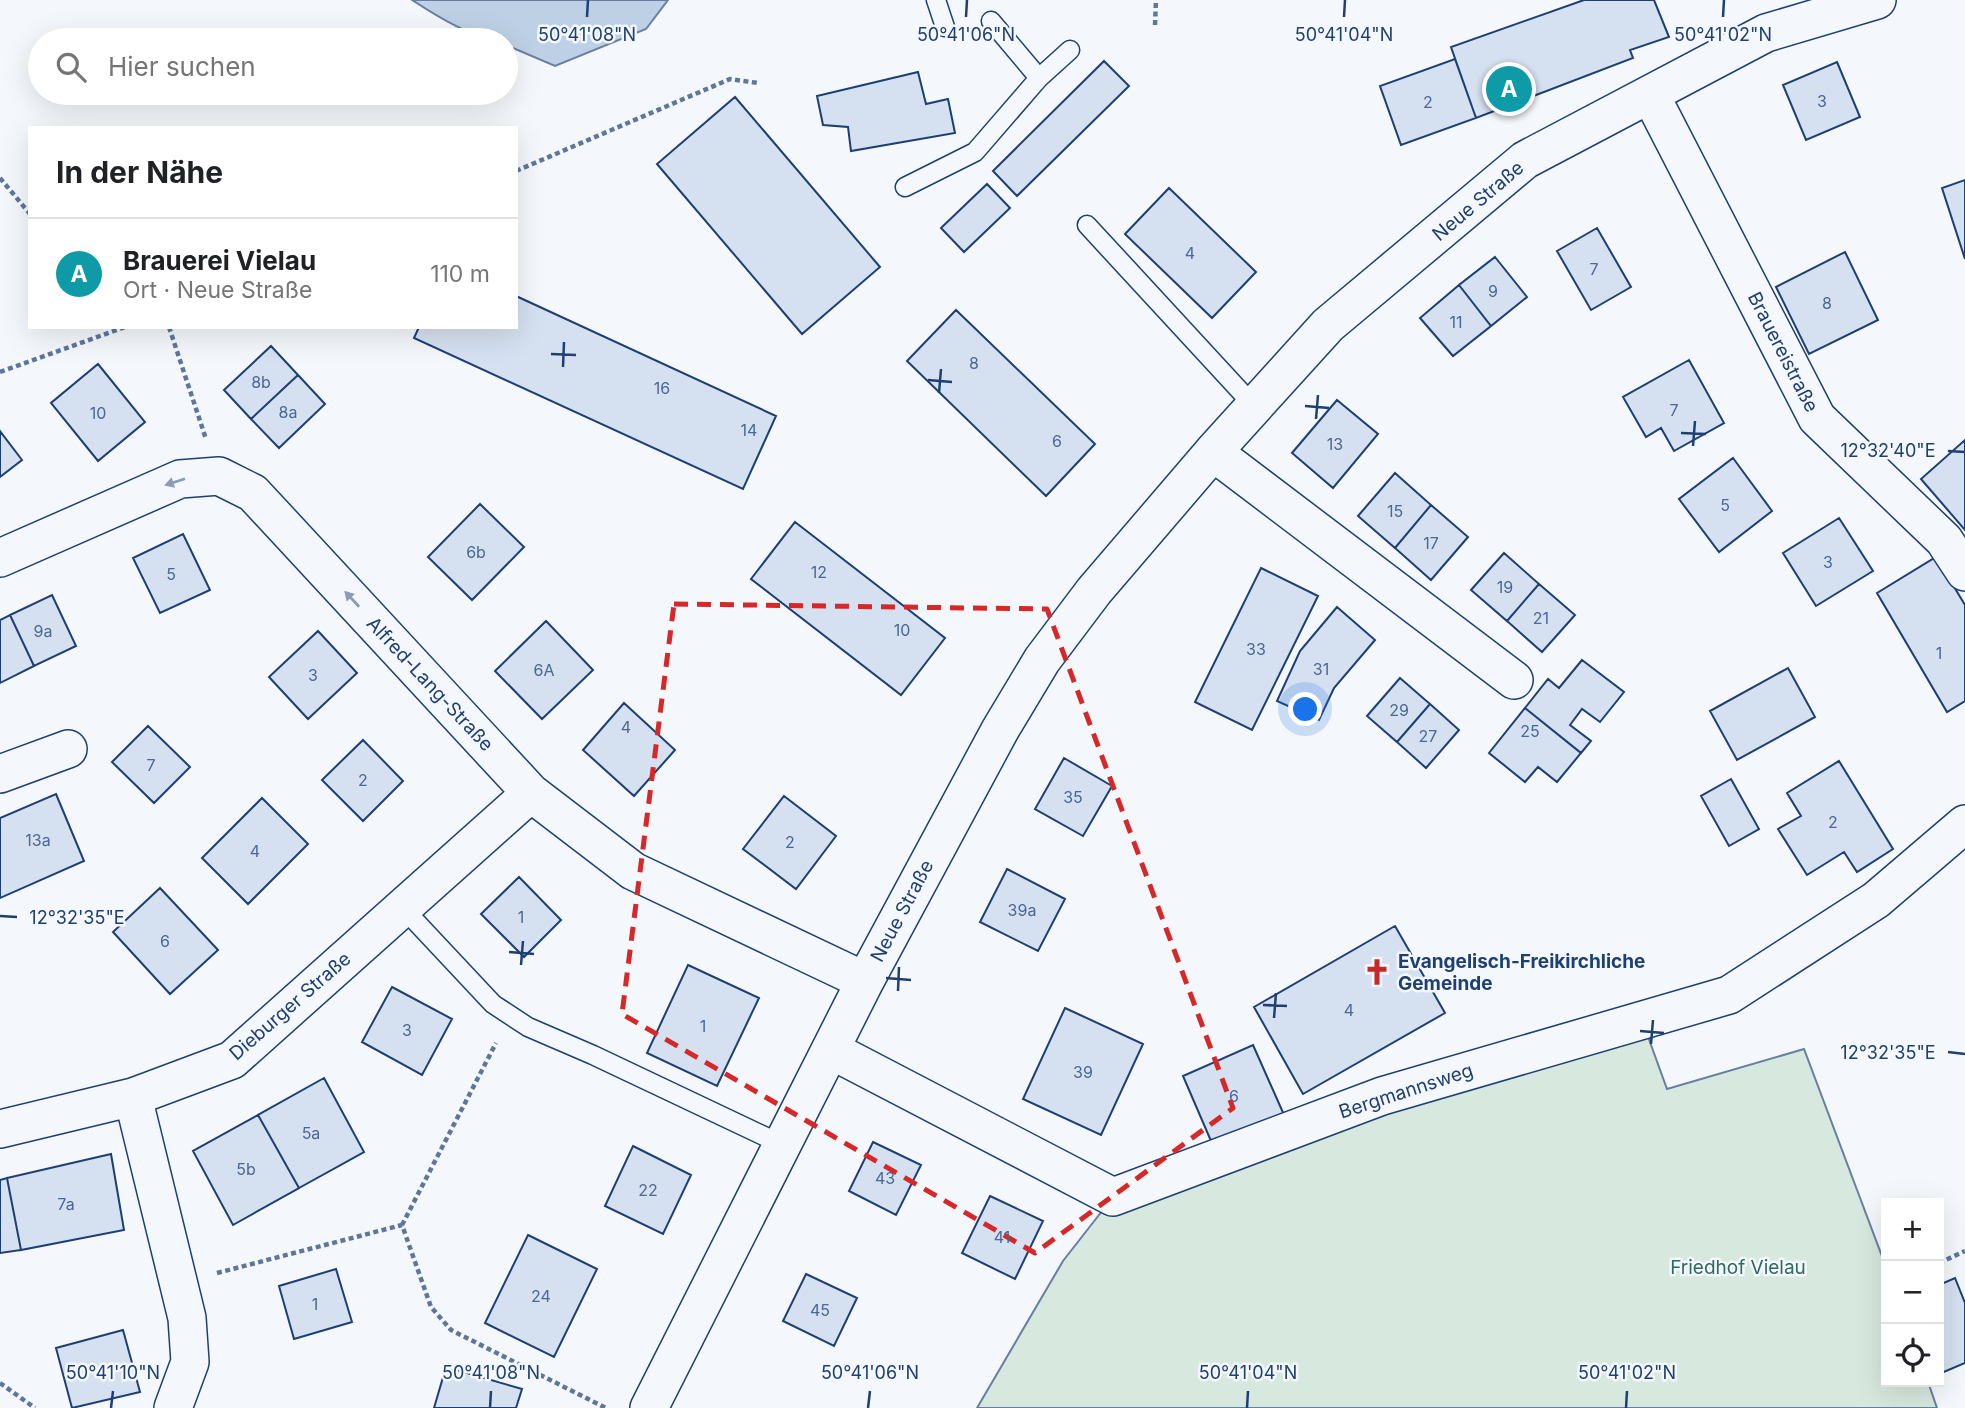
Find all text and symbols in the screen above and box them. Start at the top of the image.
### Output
text: 50°41'08"N [538,24,636,45]
text: 50°41'06"N [917,24,1015,45]
text: 50°41'04"N [1295,24,1393,45]
text: 50°41'02"N [1674,24,1772,45]
search box [28,28,518,105]
icon: search [52,48,90,86]
text: Hier suchen [108,51,256,82]
pin: A [1486,63,1532,115]
house number: 3 [1817,91,1827,111]
house number: 2 [1423,92,1433,112]
text: In der Nähe [56,154,223,190]
street label: Neue Straße [1428,156,1528,246]
house number: 4 [1185,243,1195,263]
text: Brauerei Vielau [123,245,316,276]
house number: 7 [1589,259,1599,279]
text: A [70,260,88,288]
text: 110 m [430,260,490,288]
text: Ort · Neue Straße [123,276,312,304]
house number: 9 [1488,281,1498,301]
street label: Brauereistraße [1743,288,1823,416]
house number: 8 [1822,293,1832,313]
house number: 11 [1449,312,1463,332]
house number: 8 [969,353,979,373]
house number: 8b [251,372,271,392]
house number: 16 [654,378,670,398]
house number: 7 [1669,400,1679,420]
house number: 8a [279,402,297,422]
house number: 10 [90,403,106,423]
house number: 14 [741,420,757,440]
house number: 6 [1052,431,1062,451]
house number: 13 [1327,434,1343,454]
text: 12°32'40"E [1840,440,1936,461]
one-way arrow [165,477,186,488]
house number: 5 [1720,495,1730,515]
house number: 15 [1387,501,1403,521]
house number: 17 [1423,533,1439,553]
house number: 6b [466,542,486,562]
house number: 3 [1823,552,1833,572]
house number: 12 [811,562,827,582]
house number: 5 [166,564,176,584]
house number: 19 [1497,577,1513,597]
one-way arrow [344,591,360,608]
house number: 21 [1533,608,1549,628]
street label: Alfred-Lang-Straße [362,612,498,756]
house number: 10 [894,620,910,640]
house number: 9a [34,621,52,641]
house number: 33 [1246,639,1266,659]
house number: 1 [1936,643,1942,663]
house number: 31 [1313,659,1329,679]
house number: 6A [534,660,554,680]
house number: 3 [308,665,318,685]
your location [1288,692,1322,726]
house number: 29 [1389,700,1409,720]
house number: 4 [621,717,631,737]
house number: 25 [1520,721,1540,741]
house number: 27 [1419,726,1437,746]
house number: 7 [146,755,156,775]
house number: 2 [358,770,368,790]
house number: 35 [1063,787,1083,807]
house number: 2 [1828,812,1838,832]
house number: 13a [25,830,51,850]
house number: 2 [785,832,795,852]
house number: 4 [250,841,260,861]
street label: Neue Straße [866,856,938,966]
house number: 39a [1008,900,1036,920]
text: 12°32'35"E [29,907,125,928]
house number: 1 [518,907,524,927]
house number: 6 [160,931,170,951]
street label: Dieburger Straße [225,947,355,1065]
place label: Evangelisch-Freikirchliche Gemeinde [1398,950,1645,995]
church icon: Evangelisch-Freikirchliche Gemeinde [1362,957,1392,987]
house number: 4 [1344,1000,1354,1020]
house number: 1 [700,1016,706,1036]
house number: 3 [402,1020,412,1040]
text: 12°32'35"E [1840,1042,1936,1063]
street label: Bergmannsweg [1336,1058,1476,1124]
house number: 39 [1073,1062,1093,1082]
house number: 6 [1229,1086,1239,1106]
house number: 5a [302,1123,320,1143]
house number: 5b [236,1159,256,1179]
house number: 43 [875,1168,895,1188]
house number: 22 [638,1180,658,1200]
house number: 7a [57,1194,75,1214]
map controls [1881,1198,1944,1387]
button: + [1881,1198,1944,1261]
house number: 41 [994,1227,1010,1247]
park label: Friedhof Vielau [1670,1256,1806,1279]
button: − [1881,1261,1944,1324]
house number: 24 [531,1286,551,1306]
house number: 1 [312,1294,318,1314]
house number: 45 [810,1300,830,1320]
button: locate [1881,1324,1944,1387]
text: 50°41'10"N [66,1362,160,1383]
text: 50°41'08"N [442,1362,540,1383]
text: 50°41'06"N [821,1362,919,1383]
text: 50°41'04"N [1199,1362,1297,1383]
text: 50°41'02"N [1578,1362,1676,1383]

